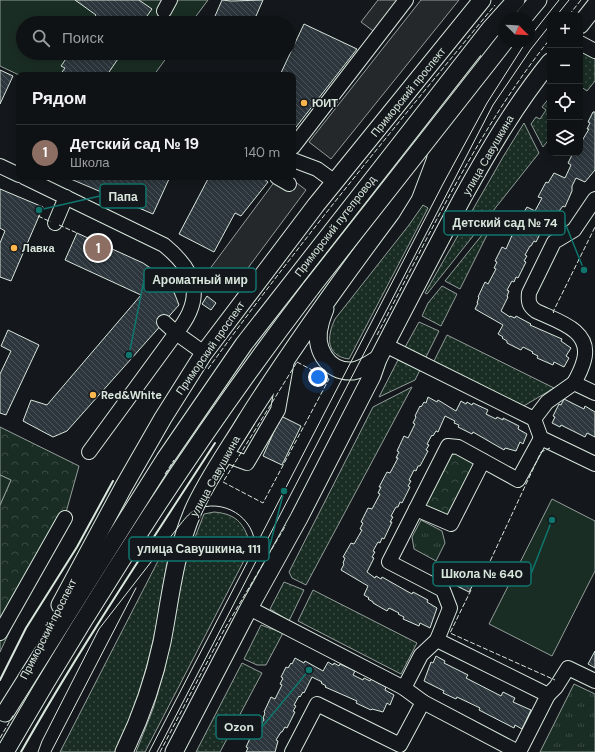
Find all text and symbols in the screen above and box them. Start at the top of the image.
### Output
north arrow [499,12,535,48]
map controls [547,12,583,156]
button: + [547,12,583,48]
search box [16,16,296,60]
icon: search [30,27,52,49]
text: Поиск [62,28,104,48]
street label: Приморский проспект [368,44,448,140]
button: − [547,48,583,84]
button: locate [547,84,583,120]
text: Рядом [32,87,87,109]
place label: ЮИТ [312,96,338,110]
marker: ЮИТ [299,98,309,108]
street label: улица Савушкина [459,112,517,198]
button: layers [547,120,583,156]
text: Детский сад № 19 [70,134,199,154]
text: 1 [43,144,47,161]
text: 140 m [244,144,280,161]
text: Школа [70,154,110,171]
street label: Приморский путепровод [291,172,379,279]
callout: Папа [100,184,146,208]
text: Папа [108,189,138,205]
callout: Детский сад № 74 [444,211,565,235]
text: Детский сад № 74 [453,215,558,231]
pin: 1 [85,233,111,263]
place label: Лавка [22,241,55,255]
marker: Лавка [9,243,19,253]
callout: Ароматный мир [144,268,256,292]
text: Ароматный мир [152,272,248,288]
street label: Приморский проспект [172,298,248,398]
your location [308,367,328,387]
place label: Red&White [101,388,162,402]
marker: Red&White [88,390,98,400]
street label: улица Савушкина [187,432,243,519]
callout: улица Савушкина, 111 [129,537,269,561]
text: улица Савушкина, 111 [137,541,261,557]
callout: Школа № 640 [433,562,531,586]
text: Школа № 640 [441,566,523,582]
street label: Приморский проспект [17,576,79,682]
callout: Ozon [216,715,262,739]
text: Ozon [224,719,254,735]

